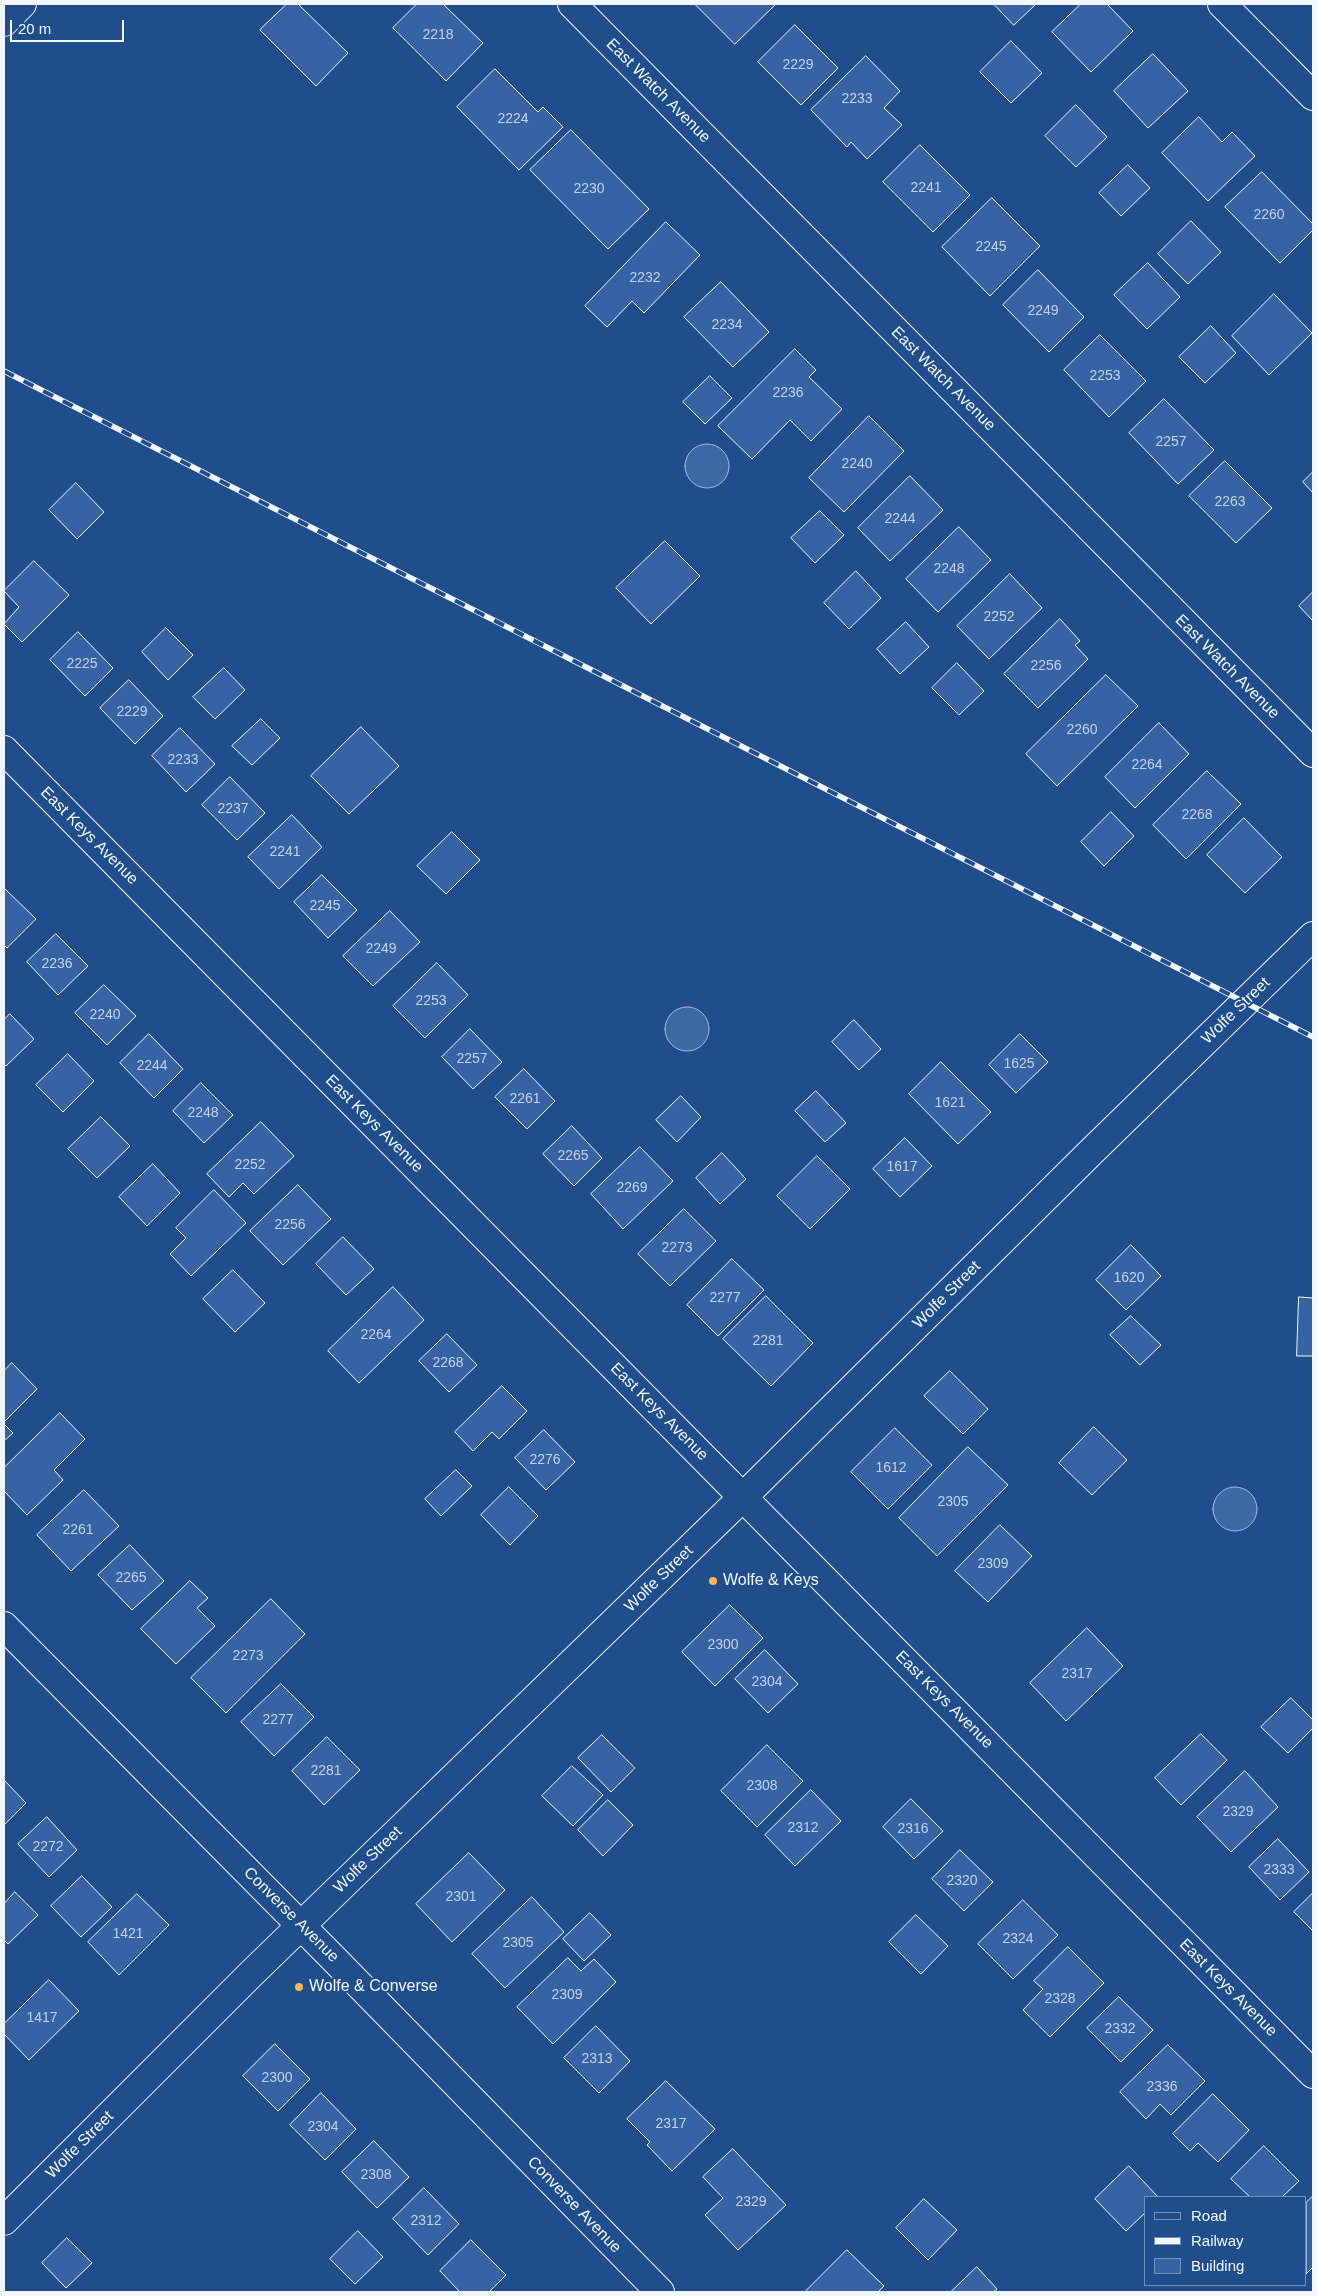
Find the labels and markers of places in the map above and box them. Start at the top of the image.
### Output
place label: Wolfe & Keys [723,1571,819,1591]
marker: Wolfe & Keys [707,1575,719,1587]
place label: Wolfe & Converse [309,1977,438,1997]
marker: Wolfe & Converse [293,1981,305,1993]

